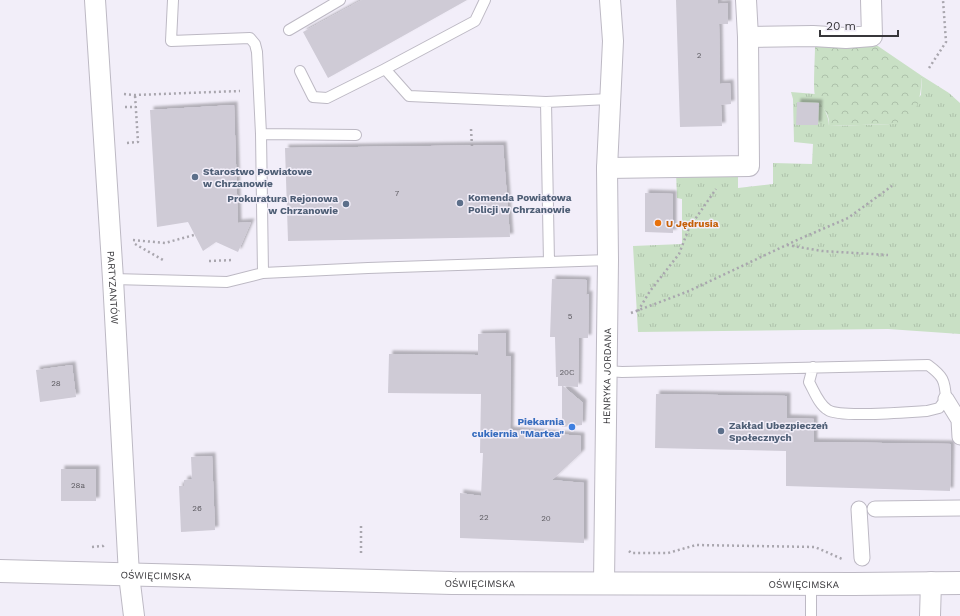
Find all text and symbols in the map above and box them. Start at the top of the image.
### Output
scale bar [820,12,898,38]
text: 20 m [826,19,856,33]
house number: 2 [697,51,702,60]
place label: Starostwo Powiatowe w Chrzanowie [203,166,312,189]
marker: Starostwo Powiatowe w Chrzanowie [190,172,200,182]
house number: 7 [395,189,400,198]
place label: Komenda Powiatowa Policji w Chrzanowie [468,192,572,215]
place label: Prokuratura Rejonowa w Chrzanowie [227,193,338,216]
marker: Komenda Powiatowa Policji w Chrzanowie [455,198,465,208]
marker: Prokuratura Rejonowa w Chrzanowie [341,199,351,209]
marker: U Jędrusia [653,218,663,228]
place label: U Jędrusia [666,218,719,229]
street label: PARTYZANTÓW [105,250,120,325]
house number: 5 [568,312,573,321]
street label: HENRYKA JORDANA [601,327,613,424]
house number: 20C [559,368,575,377]
house number: 28 [51,379,61,388]
place label: Piekarnia cukiernia "Martea" [472,416,565,439]
place label: Zakład Ubezpieczeń Społecznych [729,420,828,443]
marker: Piekarnia cukiernia "Martea" [567,422,577,432]
marker: Zakład Ubezpieczeń Społecznych [716,426,726,436]
house number: 28a [71,481,86,490]
house number: 26 [192,504,202,513]
house number: 22 [479,513,489,522]
house number: 20 [541,514,551,523]
street label: OŚWIĘCIMSKA [120,569,192,582]
street label: OŚWIĘCIMSKA [444,578,516,589]
street label: OŚWIĘCIMSKA [768,579,840,590]

